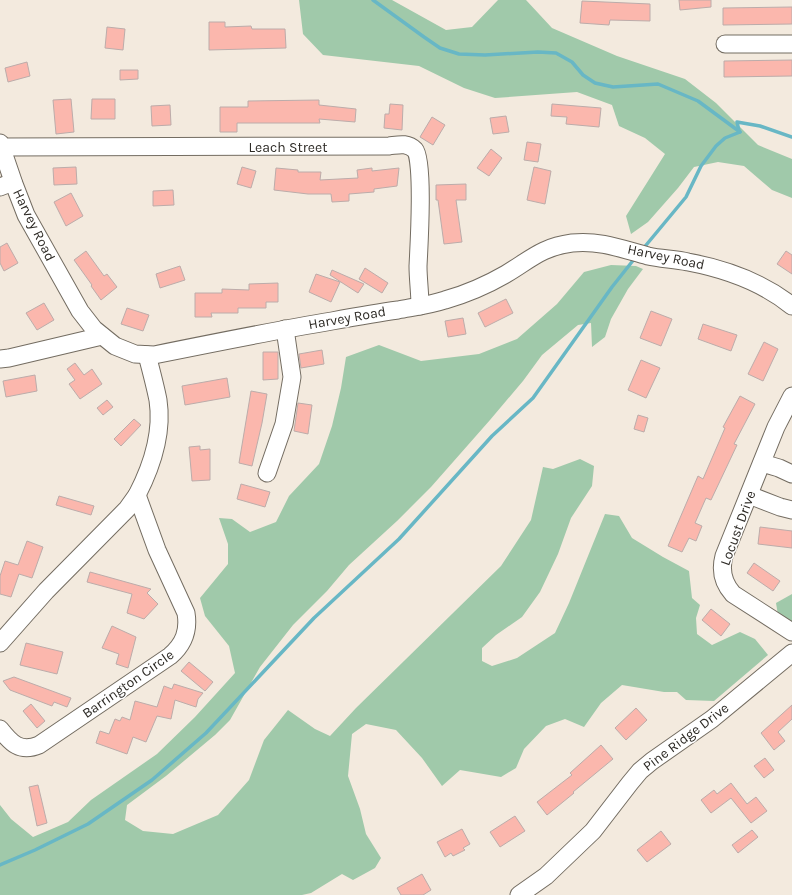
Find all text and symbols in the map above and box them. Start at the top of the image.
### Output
street label: Leach Street [249,139,327,156]
street label: Harvey Road [9,186,59,264]
street label: Harvey Road [626,241,706,273]
street label: Harvey Road [307,303,387,333]
street label: Locust Drive [717,488,759,568]
street label: Barrington Circle [79,646,177,722]
street label: Pine Ridge Drive [640,699,732,775]

